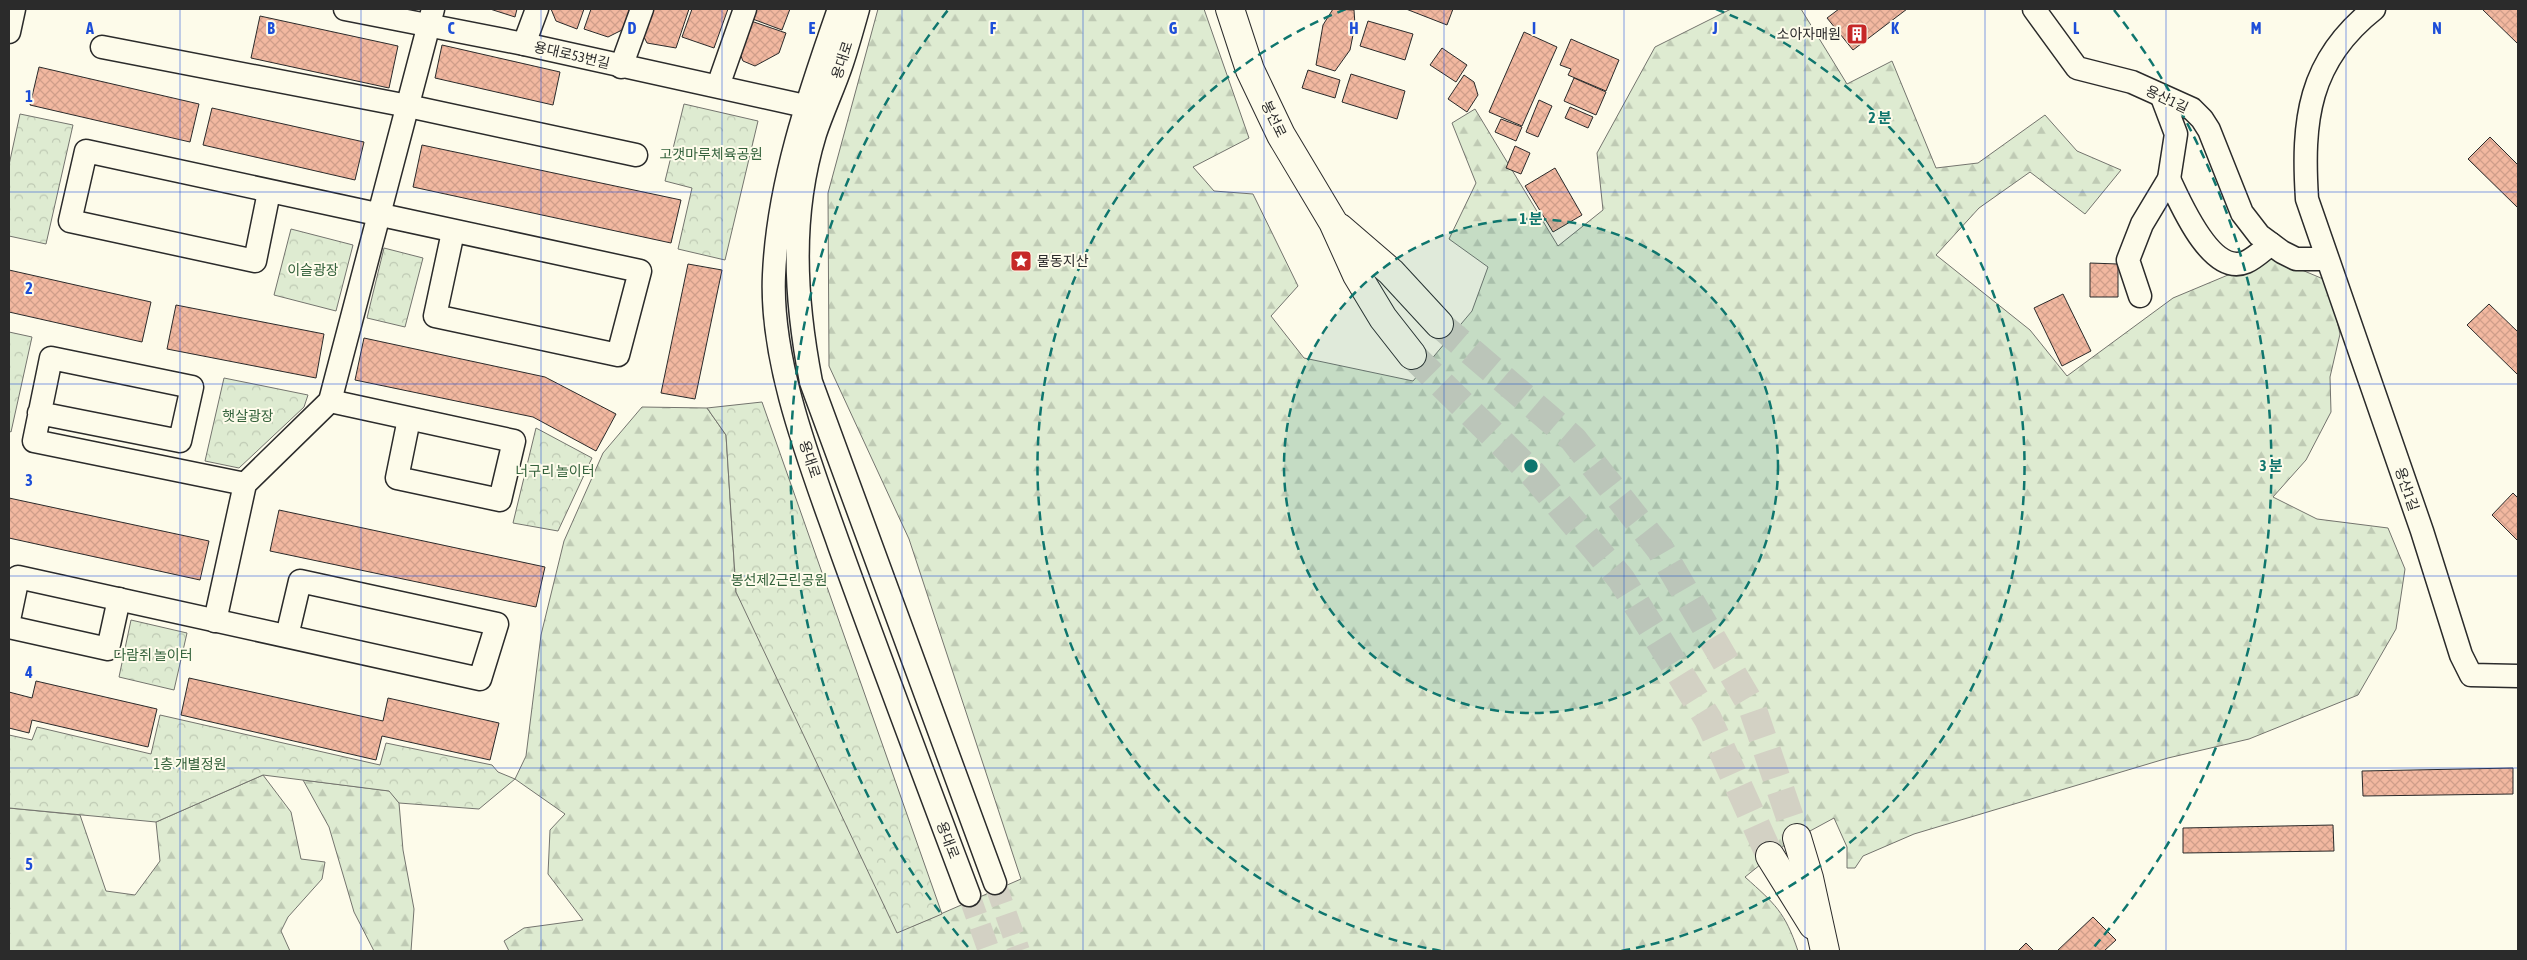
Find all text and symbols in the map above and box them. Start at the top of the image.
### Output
text: A [85,19,94,37]
text: B [267,19,275,37]
text: C [447,19,455,37]
text: D [628,19,637,37]
text: E [809,19,816,37]
text: F [990,19,997,37]
text: G [1169,19,1178,37]
text: H [1349,19,1359,37]
text: I [1532,19,1536,37]
text: J [1711,19,1718,37]
text: K [1891,19,1899,37]
text: L [2073,19,2080,37]
text: M [2251,19,2261,37]
text: N [2432,19,2442,37]
building icon: 소아자매원 [1845,22,1869,46]
place label: 소아자매원 [1777,26,1841,42]
street label: 용대로53번길 [532,38,612,72]
street label: 용대로 [828,39,856,81]
street label: 용산1길 [2143,82,2191,116]
text: 1 [25,87,33,105]
street label: 봉선로 [1258,98,1290,140]
text: 2 분 [1869,109,1892,126]
park label: 고갯마루체육공원 [659,146,763,162]
text: 1 분 [1520,210,1543,227]
place icon: 물동지산 [1009,249,1033,273]
place label: 물동지산 [1037,253,1089,269]
park label: 이슬광장 [287,262,339,278]
text: 2 [25,279,33,297]
park label: 햇살광장 [222,408,274,424]
street label: 용대로 [796,438,824,480]
centre of rings [1522,457,1540,475]
text: 3 분 [2260,457,2283,474]
park label: 너구리 놀이터 [515,463,595,479]
street label: 용산1길 [2392,465,2422,513]
text: 3 [25,471,33,489]
park label: 봉선제2근린공원 [731,572,827,588]
park label: 다람쥐 놀이터 [113,647,193,663]
text: 4 [24,663,33,681]
park label: 1층 개별정원 [154,756,226,772]
street label: 용대로 [934,819,962,861]
text: 5 [25,855,33,873]

